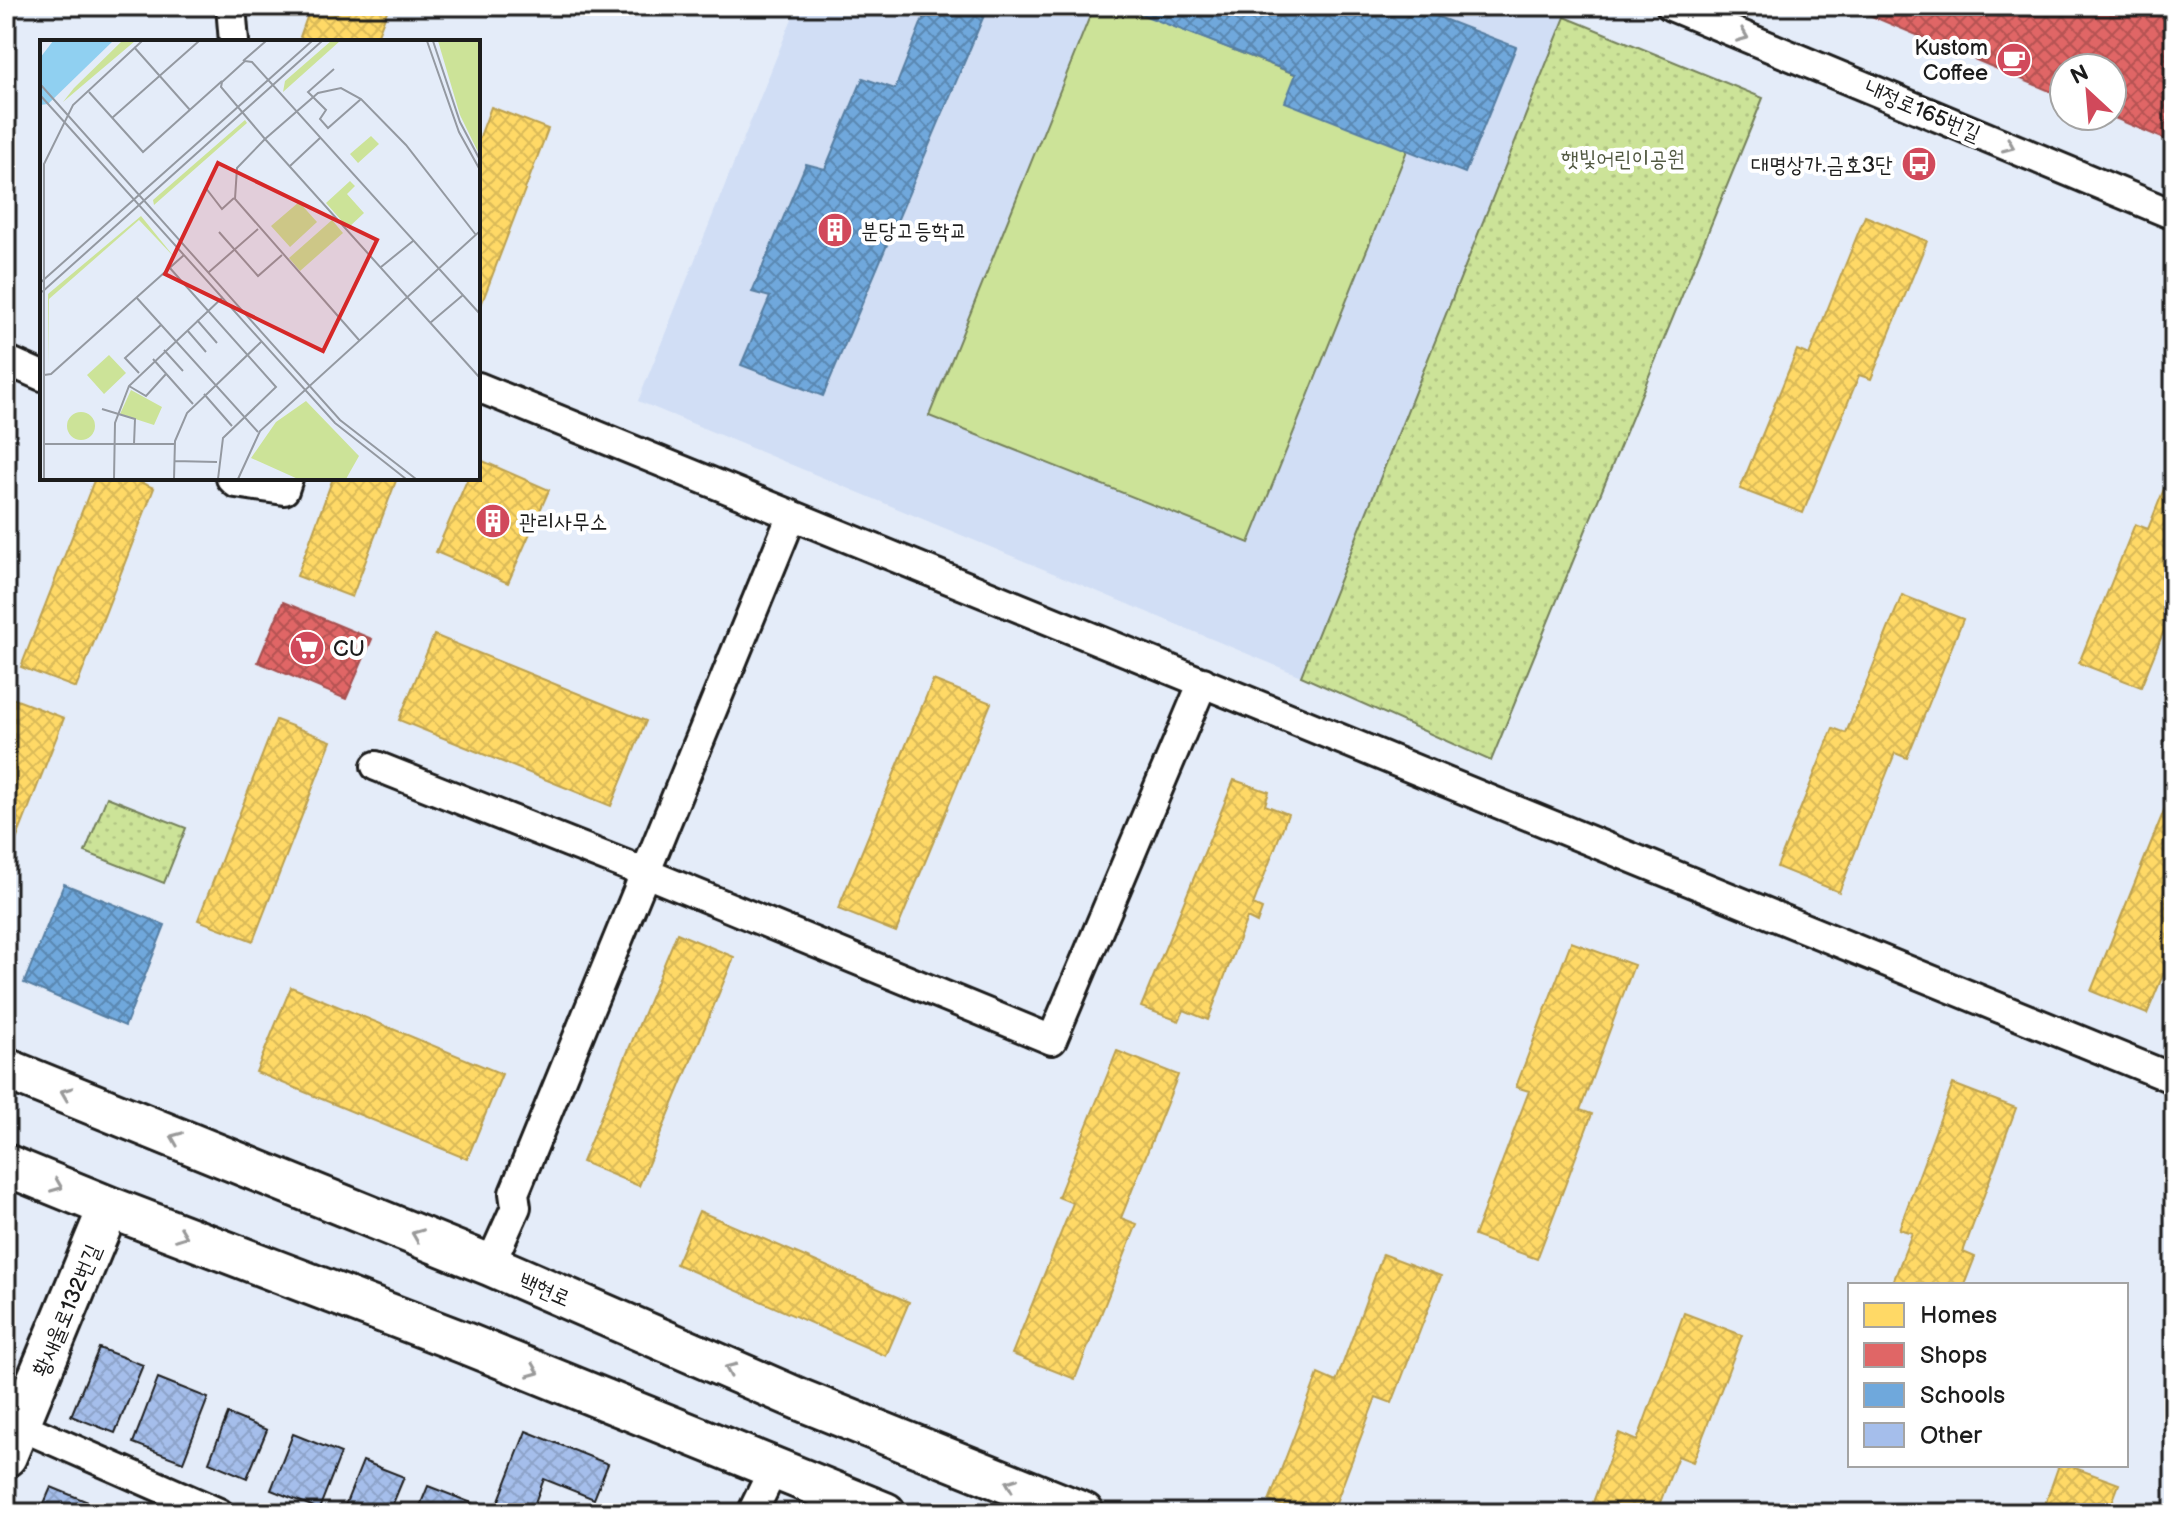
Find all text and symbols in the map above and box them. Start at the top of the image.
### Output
one-way arrow [1735,26,1749,42]
place label: Kustom Coffee [1914,35,1988,87]
inset map [40,40,480,480]
cafe icon: Kustom Coffee [1995,41,2033,79]
north arrow [2048,52,2128,132]
text: N [2067,60,2093,91]
street label: 내정로165번길 [1860,75,1985,148]
one-way arrow [2001,137,2015,153]
bus stop icon: 대명상가.금호3단 [1900,145,1938,183]
park label: 햇빛어린이공원 [1561,146,1685,173]
place label: 대명상가.금호3단 [1751,152,1893,179]
building icon: 분당고등학교 [816,211,854,249]
place label: 분당고등학교 [861,218,967,245]
building icon: 관리사무소 [474,502,512,540]
place label: 관리사무소 [519,509,608,536]
supermarket icon: CU [288,629,326,667]
place label: CU [333,636,365,663]
one-way arrow [60,1087,74,1103]
one-way arrow [170,1131,184,1148]
one-way arrow [49,1177,63,1193]
one-way arrow [174,1225,188,1242]
one-way arrow [411,1229,425,1245]
street label: 황새울로132번길 [27,1240,108,1381]
street label: 백현로 [515,1268,574,1313]
legend [1848,1283,2128,1467]
text: Homes [1920,1301,1997,1330]
text: Shops [1920,1341,1987,1370]
one-way arrow [526,1361,540,1378]
one-way arrow [723,1362,738,1378]
text: Schools [1920,1381,2005,1410]
text: Other [1920,1421,1982,1450]
one-way arrow [1005,1477,1019,1494]

